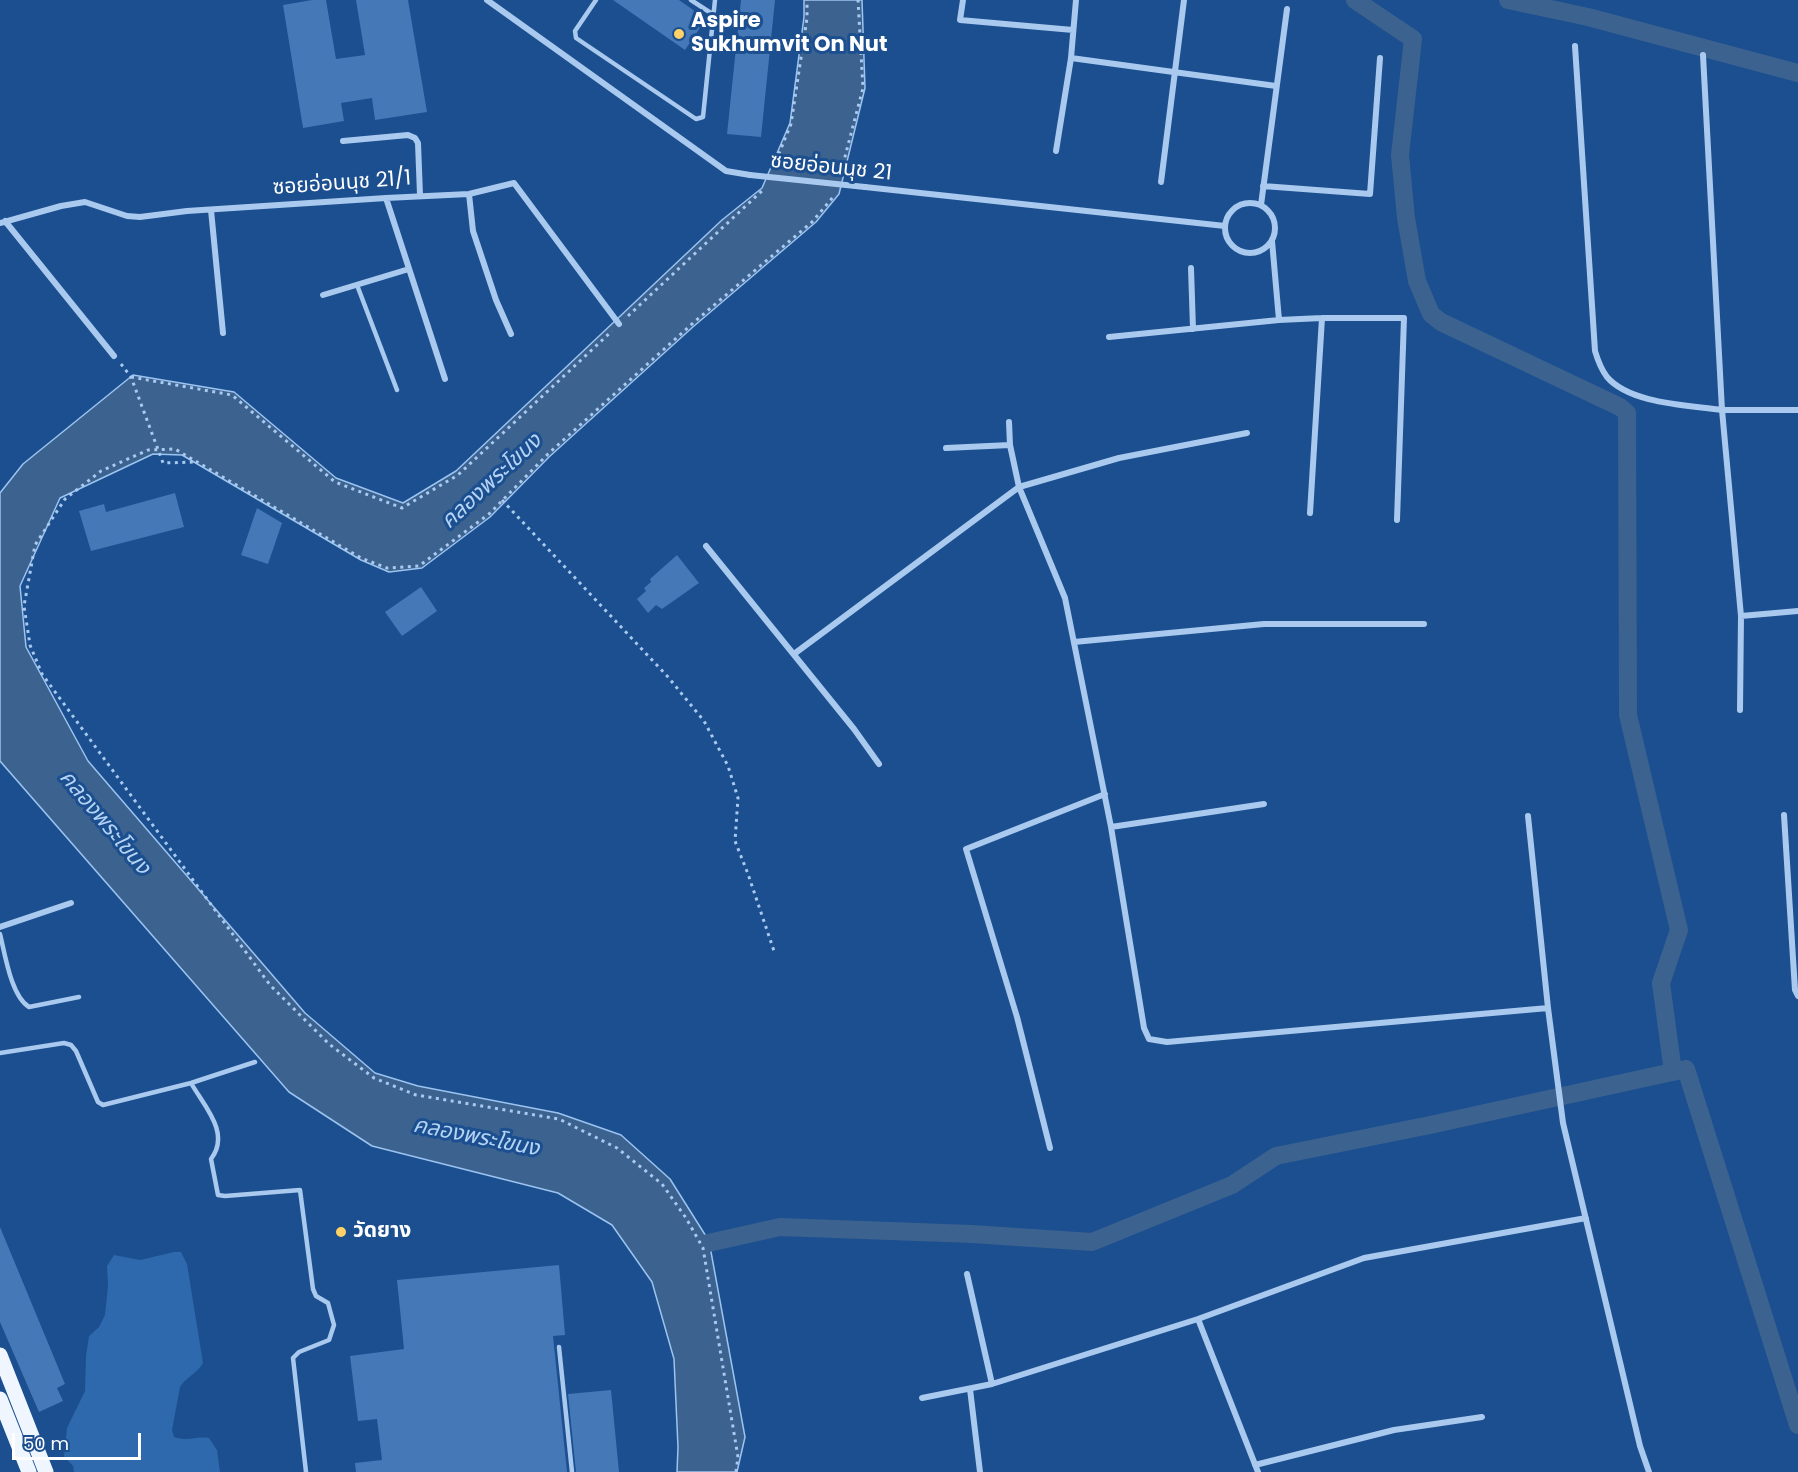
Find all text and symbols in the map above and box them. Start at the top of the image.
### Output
place label: Aspire Sukhumvit On Nut [691,9,887,59]
marker: Aspire Sukhumvit On Nut [672,27,686,41]
street label: ซอยอ่อนนุช 21 [769,149,893,187]
street label: ซอยอ่อนนุช 21/1 [272,167,412,201]
water label: คลองพระโขนง [436,429,548,535]
water label: คลองพระโขนง [53,766,155,880]
water label: คลองพระโขนง [411,1113,541,1163]
place label: วัดยาง [353,1219,411,1245]
marker: วัดยาง [334,1225,348,1239]
scale bar [15,1421,144,1459]
text: 50 m [23,1431,69,1456]

